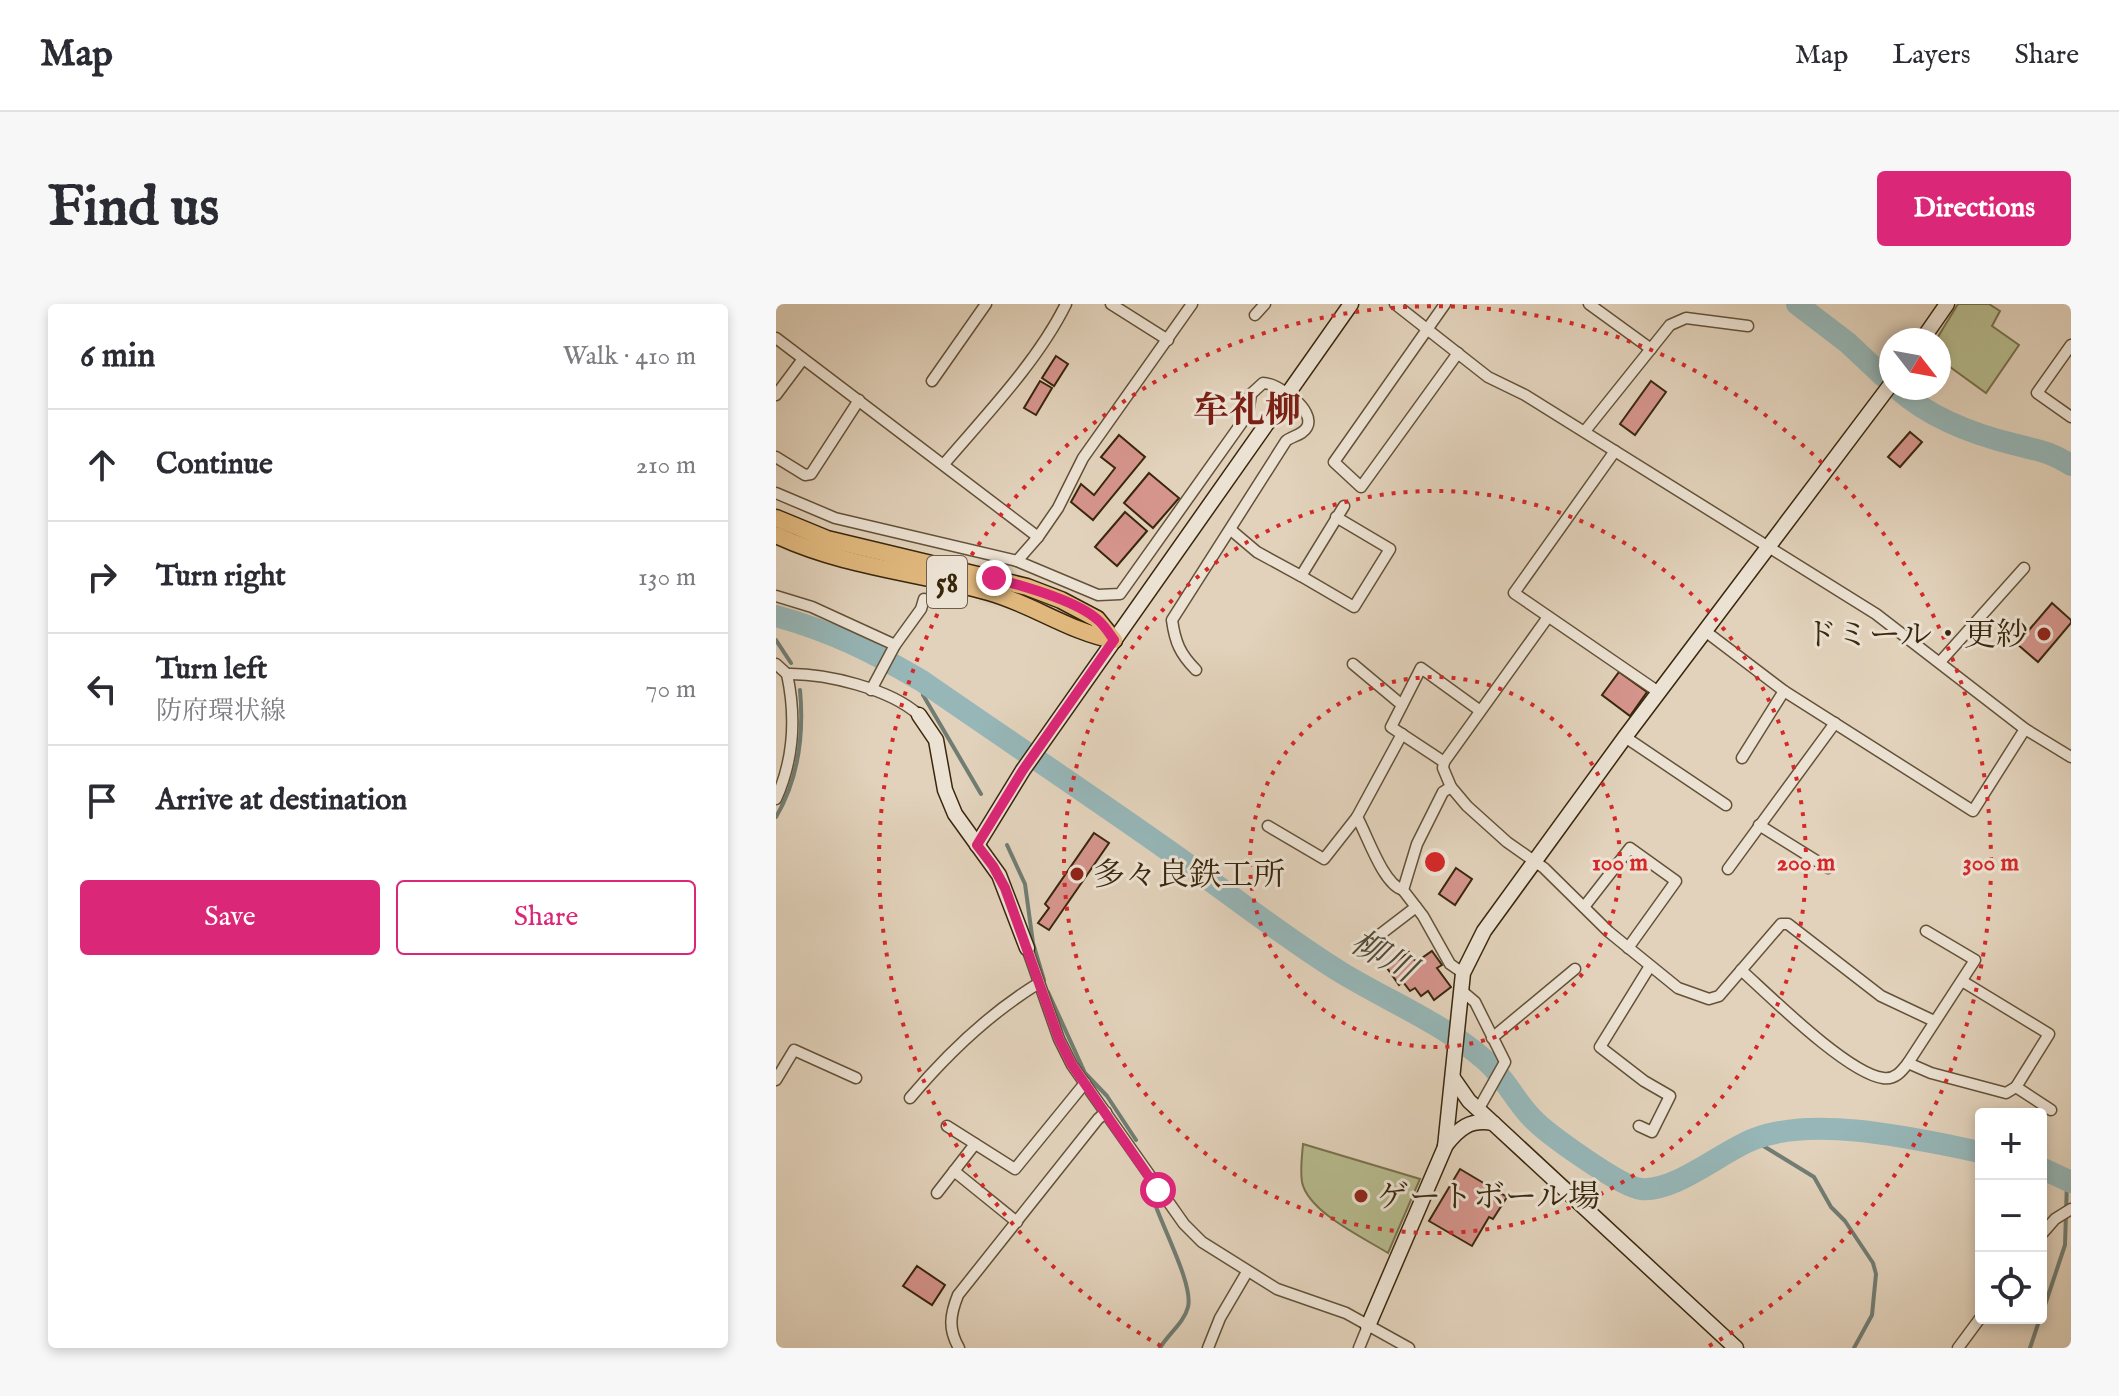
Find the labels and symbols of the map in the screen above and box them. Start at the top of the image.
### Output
north arrow [1879,328,1951,400]
district label: 牟礼柳 [1193,389,1301,435]
road number: 58 [927,556,967,608]
route end [976,560,1012,596]
place label: ドミール・更紗 [1805,616,2028,657]
marker: ドミール・更紗 [2035,625,2053,643]
centre of rings [1421,848,1449,876]
text: 100 m [1592,848,1649,879]
text: 200 m [1777,848,1836,879]
text: 300 m [1963,848,2020,879]
place label: 多々良鉄工所 [1093,856,1285,897]
marker: 多々良鉄工所 [1068,865,1086,883]
water label: 柳川 [1343,922,1426,995]
route start [1140,1172,1176,1208]
place label: ゲートボール場 [1377,1178,1600,1219]
marker: ゲートボール場 [1352,1187,1370,1205]

